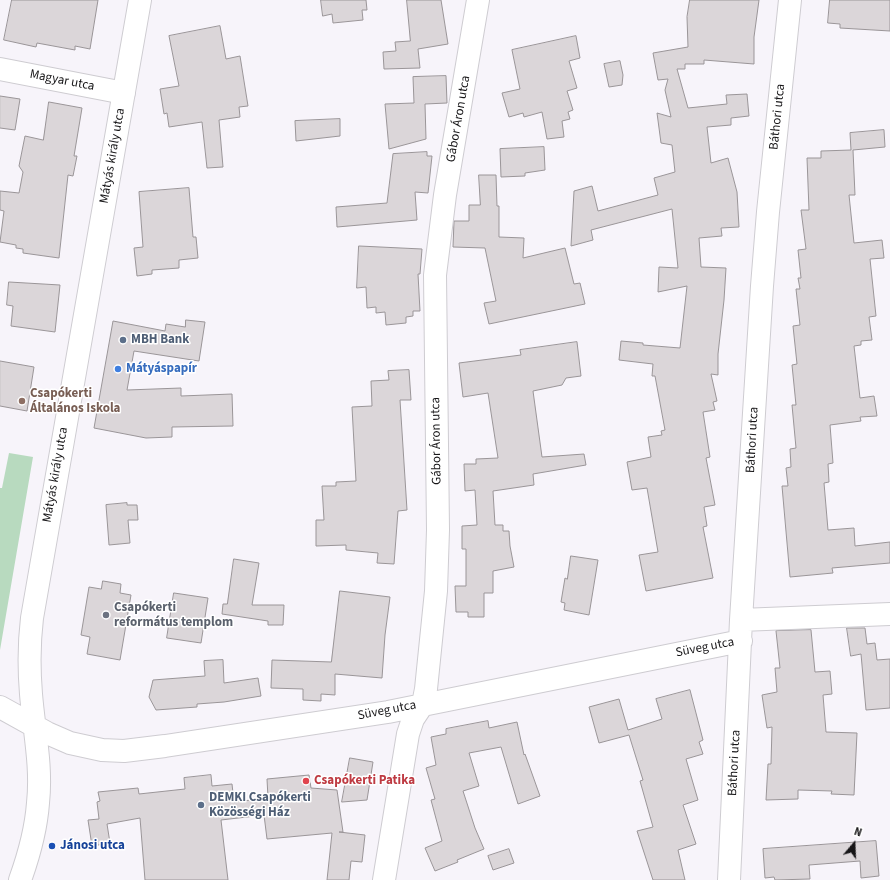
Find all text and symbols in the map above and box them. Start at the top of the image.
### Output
street label: Magyar utca [28,67,96,95]
street label: Gábor Áron utca [444,74,474,164]
street label: Báthori utca [767,83,789,151]
street label: Mátyás király utca [97,107,129,205]
place label: MBH Bank [131,332,189,348]
marker: MBH Bank [118,335,128,345]
place label: Mátyáspapír [126,361,197,377]
marker: Mátyáspapír [113,364,123,374]
place label: Csapókerti Általános Iskola [30,386,120,417]
marker: Csapókerti Általános Iskola [17,396,27,406]
street label: Gábor Áron utca [428,397,446,485]
street label: Báthori utca [743,406,763,474]
street label: Mátyás király utca [40,426,72,524]
place label: Csapókerti református templom [114,600,233,631]
marker: Csapókerti református templom [101,610,111,620]
street label: Süveg utca [674,635,736,661]
street label: Süveg utca [356,698,418,724]
street label: Báthori utca [725,729,745,797]
place label: Csapókerti Patika [314,773,415,789]
marker: Csapókerti Patika [301,776,311,786]
place label: DEMKI Csapókerti Közösségi Ház [209,790,311,821]
marker: DEMKI Csapókerti Közösségi Ház [196,800,206,810]
north arrow [834,824,874,864]
text: N [852,824,864,840]
place label: Jánosi utca [60,838,125,854]
marker: Jánosi utca [47,841,57,851]

